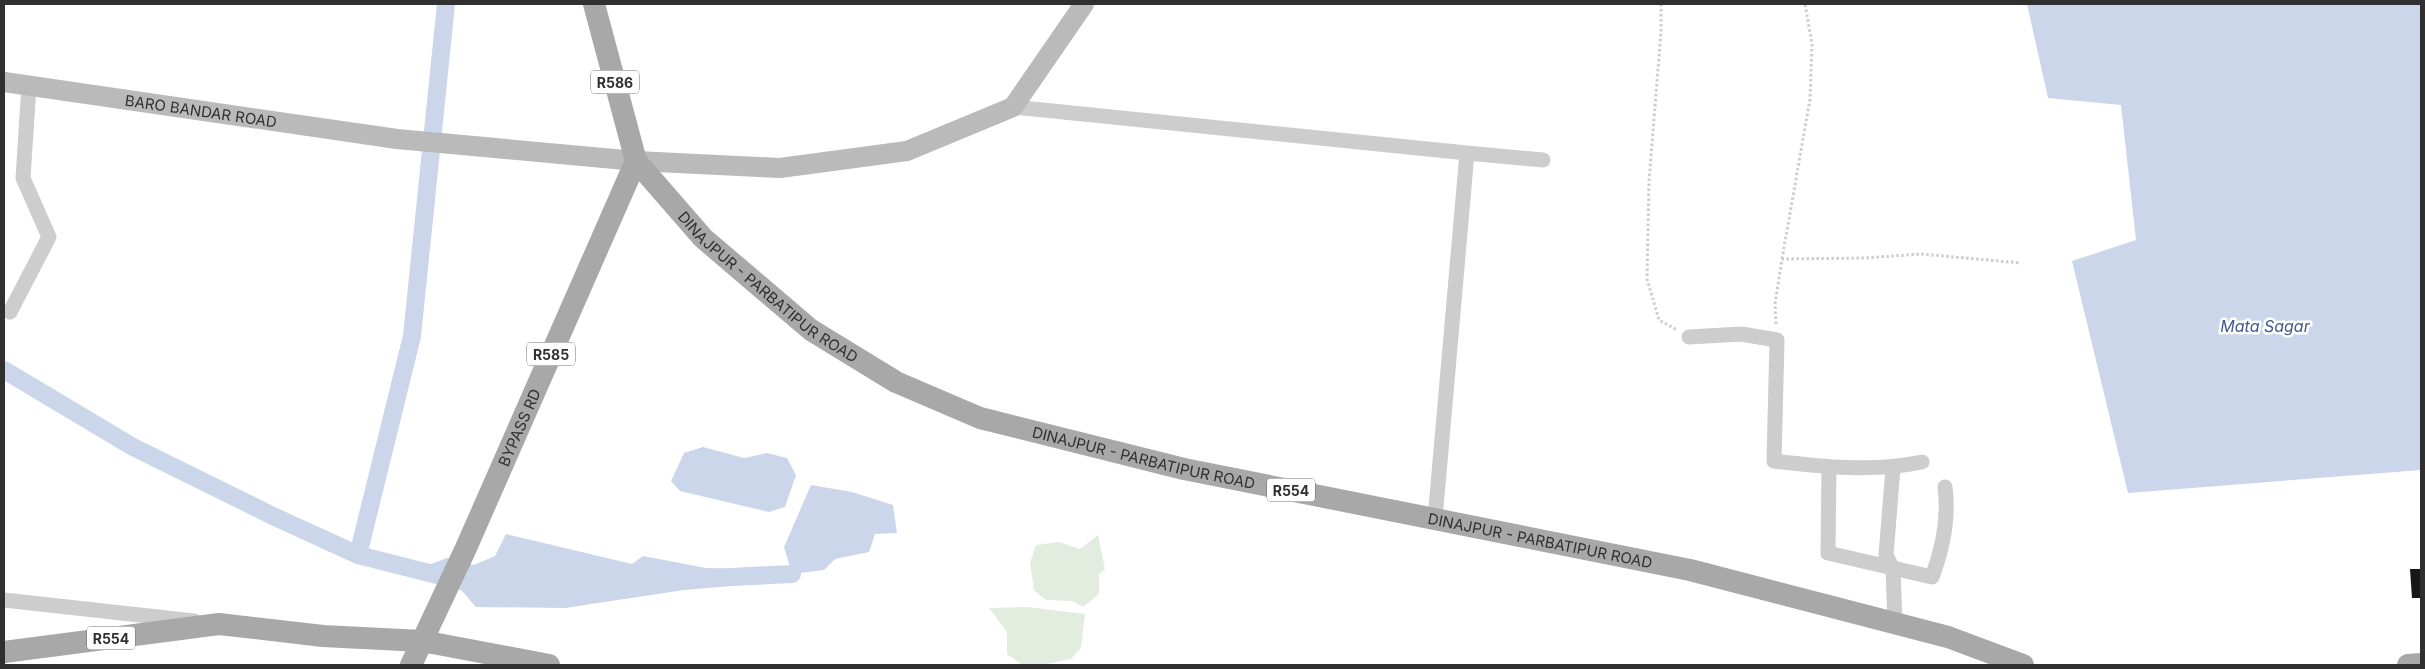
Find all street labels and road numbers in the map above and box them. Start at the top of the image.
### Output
road number: R586 [591,70,639,94]
street label: BARO BANDAR ROAD [124,90,278,131]
street label: DINAJPUR - PARBATIPUR ROAD [674,207,862,366]
road number: R585 [527,342,575,366]
street label: BYPASS RD [494,386,544,469]
street label: DINAJPUR - PARBATIPUR ROAD [1030,422,1257,492]
road number: R554 [1267,478,1315,502]
street label: DINAJPUR - PARBATIPUR ROAD [1426,508,1654,572]
road number: R554 [87,626,135,650]

